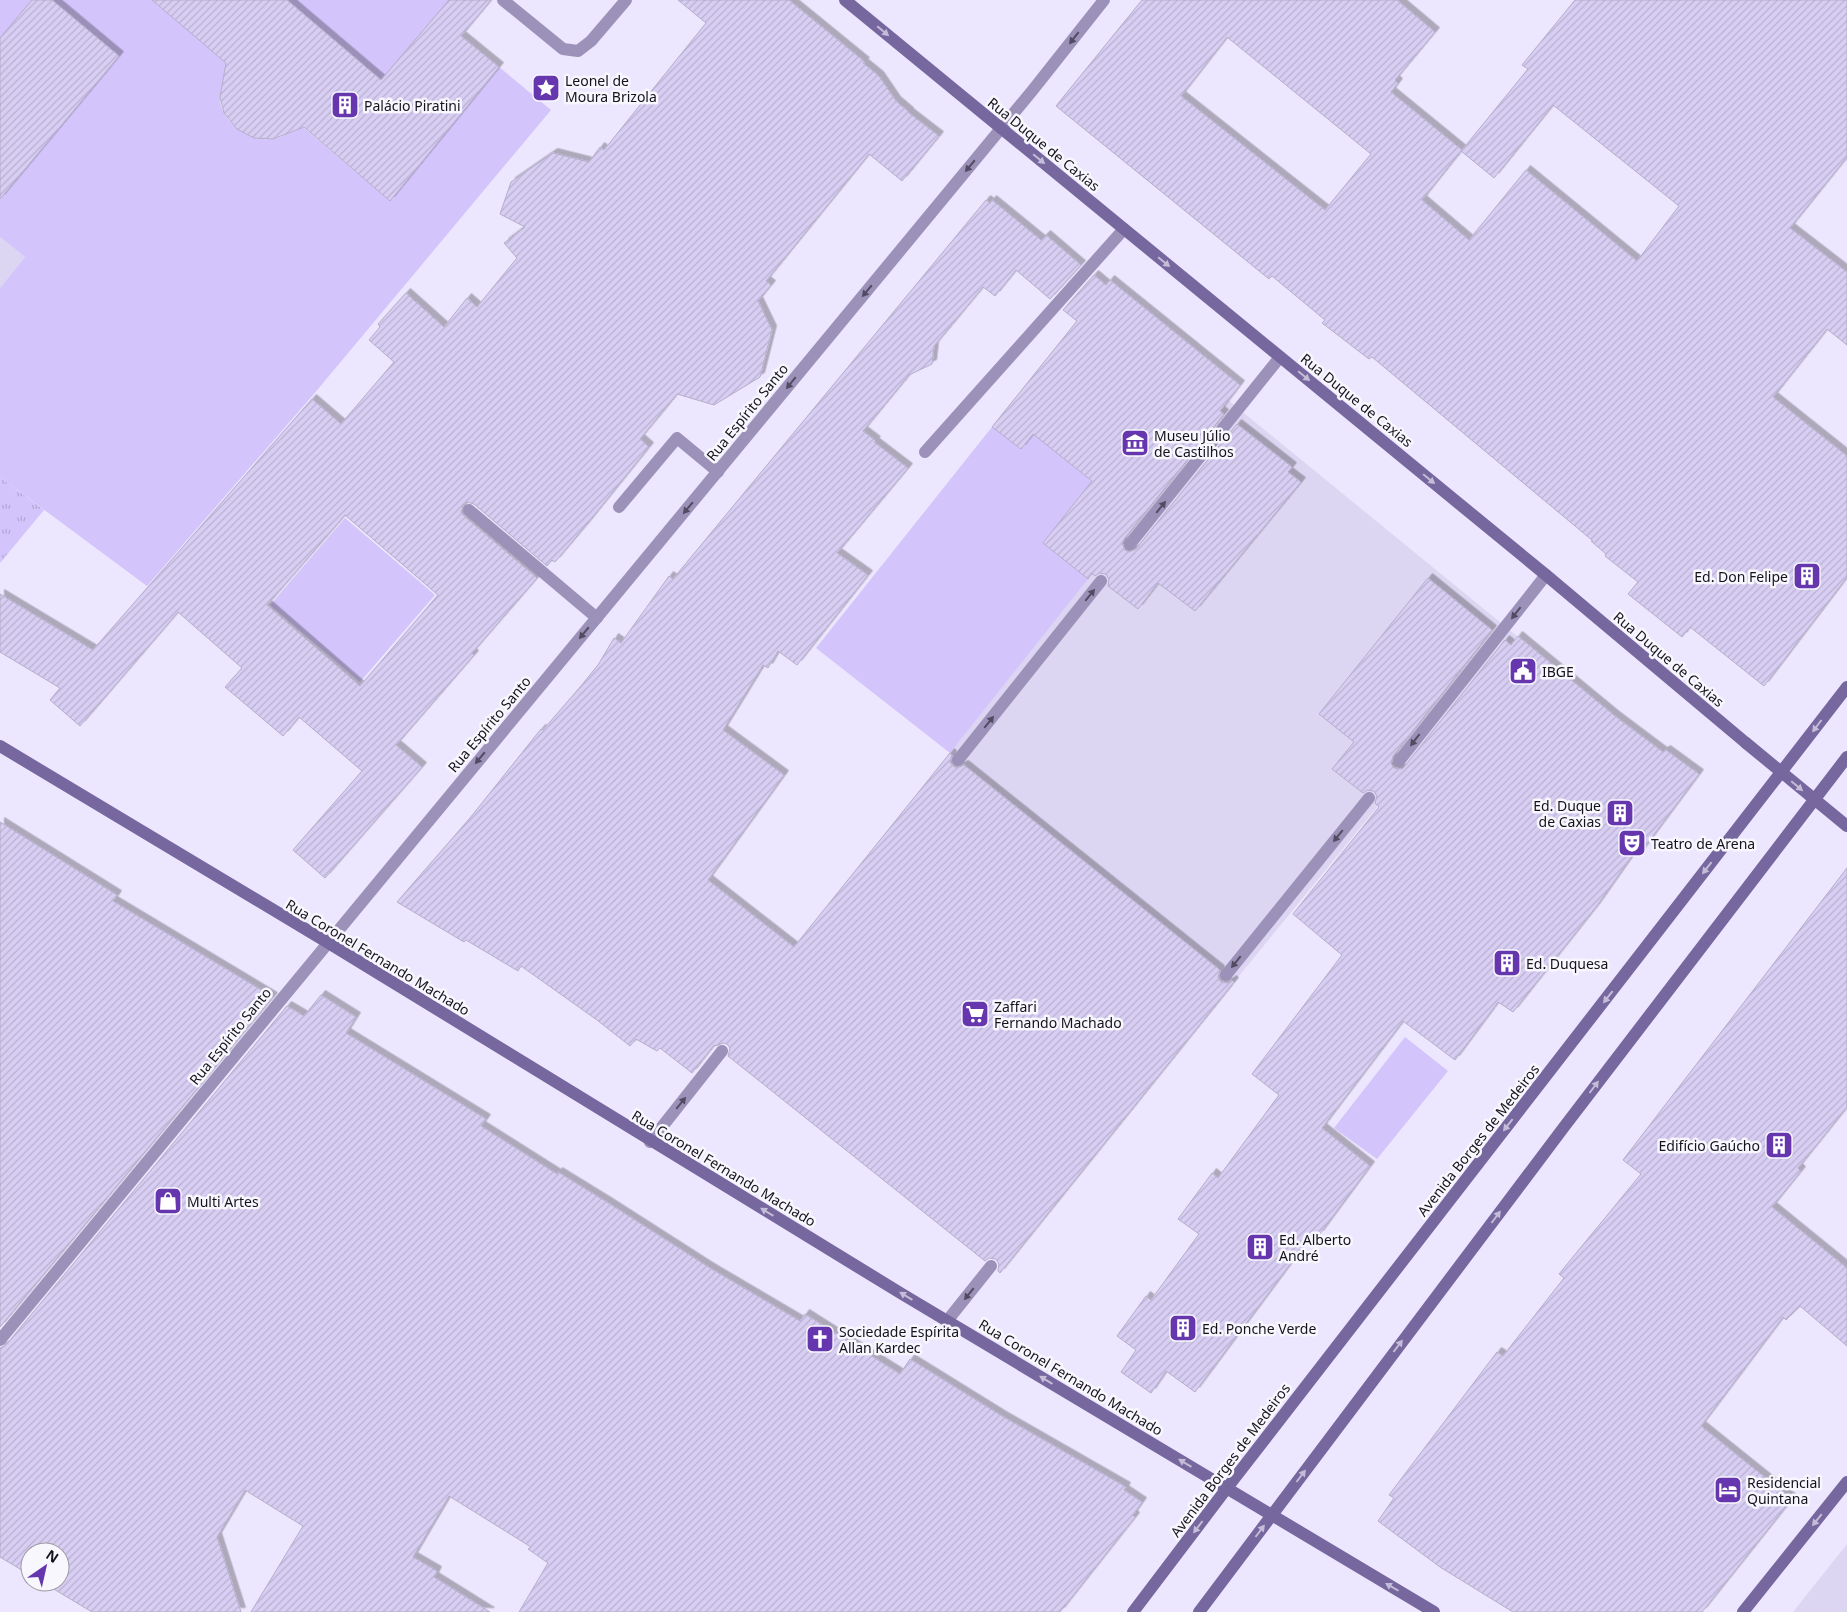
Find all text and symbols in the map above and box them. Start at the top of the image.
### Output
one-way arrow [877,25,889,36]
one-way arrow [1069,31,1079,45]
place label: Leonel de Moura Brizola [565,71,657,106]
place icon: Leonel de Moura Brizola [531,73,561,103]
building icon: Palácio Piratini [330,90,360,120]
street label: Rua Duque de Caxias [984,93,1104,195]
place label: Palácio Piratini [364,96,461,115]
one-way arrow [1032,154,1045,165]
one-way arrow [965,160,976,172]
one-way arrow [1158,257,1171,268]
one-way arrow [861,284,872,297]
street label: Rua Duque de Caxias [1297,349,1417,451]
street label: Rua Espírito Santo [702,359,792,465]
one-way arrow [1297,371,1310,382]
one-way arrow [786,376,797,389]
place label: Museu Júlio de Castilhos [1154,426,1234,461]
museum icon: Museu Júlio de Castilhos [1120,428,1150,458]
one-way arrow [1423,474,1436,485]
one-way arrow [1155,500,1166,513]
one-way arrow [683,502,694,514]
building icon: Ed. Don Felipe [1792,561,1822,591]
place label: Ed. Don Felipe [1694,567,1788,586]
one-way arrow [1085,589,1096,602]
one-way arrow [1511,606,1521,620]
street label: Rua Duque de Caxias [1610,607,1729,711]
one-way arrow [579,627,590,640]
public building icon: IBGE [1508,656,1538,686]
place label: IBGE [1542,662,1574,681]
street label: Rua Espírito Santo [443,672,535,776]
one-way arrow [983,716,994,729]
one-way arrow [1812,719,1823,732]
one-way arrow [1410,734,1421,747]
one-way arrow [475,751,486,764]
one-way arrow [1791,780,1804,791]
place label: Ed. Duque de Caxias [1533,796,1601,831]
building icon: Ed. Duque de Caxias [1605,798,1635,828]
theatre icon: Teatro de Arena [1617,828,1647,858]
one-way arrow [1333,829,1344,842]
place label: Teatro de Arena [1651,834,1755,853]
one-way arrow [1702,861,1713,874]
street label: Rua Coronel Fernando Machado [282,894,474,1020]
building icon: Ed. Duquesa [1492,948,1522,978]
place label: Ed. Duquesa [1526,954,1608,973]
one-way arrow [1230,955,1241,968]
street label: Rua Espírito Santo [185,983,275,1089]
one-way arrow [1602,990,1613,1003]
place label: Zaffari Fernando Machado [994,997,1122,1032]
supermarket icon: Zaffari Fernando Machado [960,999,990,1029]
street label: Avenida Borges de Medeiros [1413,1060,1544,1220]
one-way arrow [1589,1080,1599,1094]
one-way arrow [675,1097,686,1110]
street label: Rua Coronel Fernando Machado [628,1105,820,1231]
one-way arrow [1503,1118,1514,1131]
building icon: Edifício Gaúcho [1764,1130,1794,1160]
place label: Edifício Gaúcho [1659,1136,1760,1155]
shop icon: Multi Artes [153,1186,183,1216]
place label: Multi Artes [187,1192,259,1211]
one-way arrow [761,1208,774,1217]
one-way arrow [1491,1210,1501,1224]
place label: Ed. Alberto André [1279,1230,1351,1265]
building icon: Ed. Alberto André [1245,1232,1275,1262]
one-way arrow [964,1287,975,1300]
one-way arrow [900,1292,913,1301]
building icon: Ed. Ponche Verde [1168,1313,1198,1343]
street label: Rua Coronel Fernando Machado [975,1314,1167,1440]
place label: Ed. Ponche Verde [1202,1319,1316,1338]
place label: Sociedade Espírita Allan Kardec [839,1322,959,1357]
church icon: Sociedade Espírita Allan Kardec [805,1324,835,1354]
one-way arrow [1393,1340,1404,1353]
one-way arrow [1039,1375,1052,1384]
street label: Avenida Borges de Medeiros [1166,1379,1294,1541]
one-way arrow [1179,1458,1192,1467]
one-way arrow [1295,1470,1306,1483]
place label: Residencial Quintana [1747,1473,1821,1508]
hotel icon: Residencial Quintana [1713,1475,1743,1505]
one-way arrow [1811,1513,1822,1526]
one-way arrow [1192,1520,1203,1533]
one-way arrow [1254,1525,1265,1538]
north arrow [20,1542,70,1592]
text: N [43,1545,63,1567]
one-way arrow [1385,1583,1399,1592]

